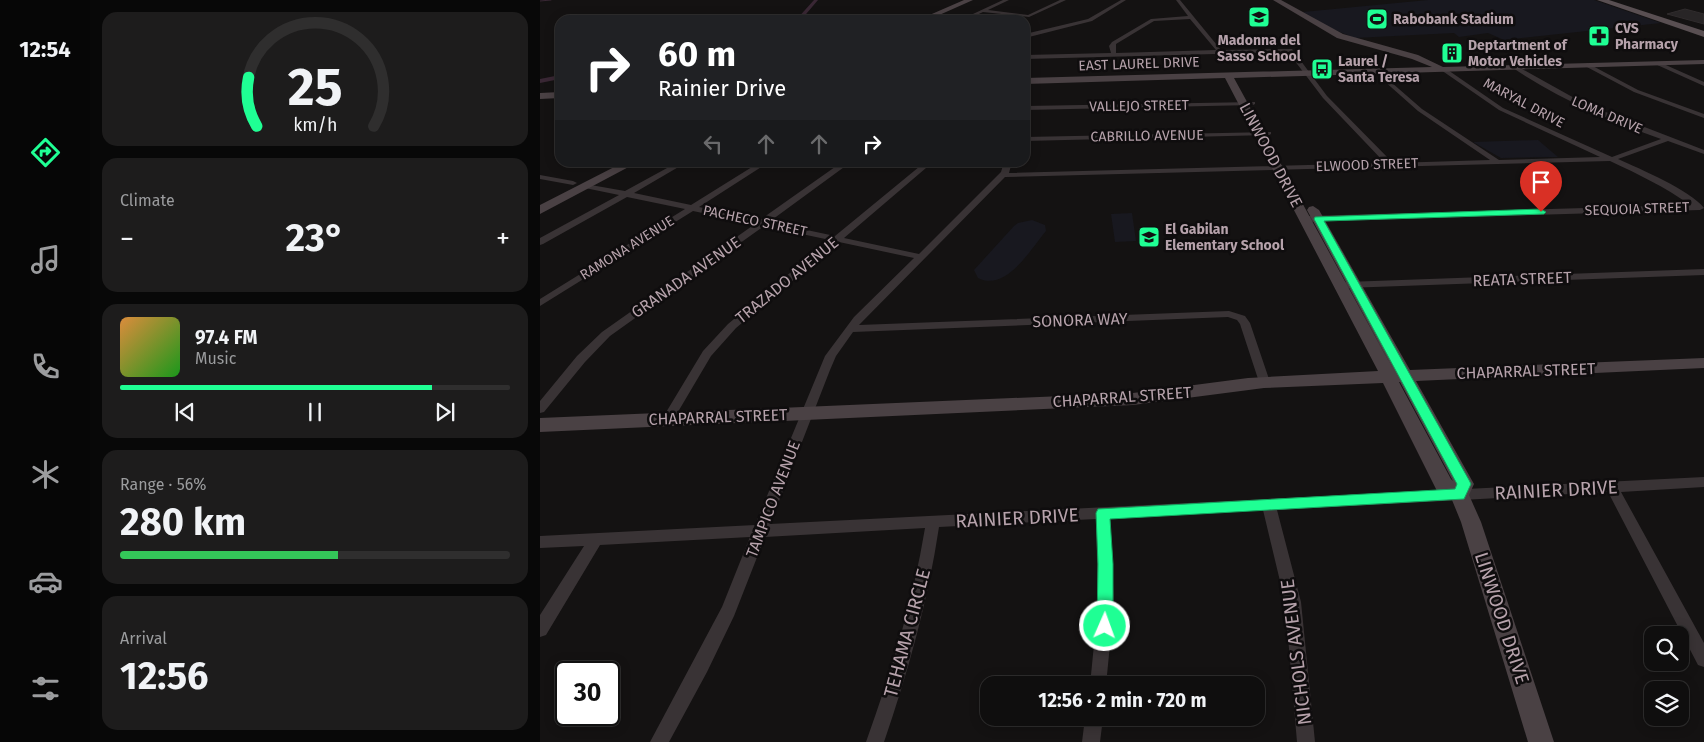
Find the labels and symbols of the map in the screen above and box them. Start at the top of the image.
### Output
school or university icon: Madonna del Sasso School [1247,5,1271,29]
sports icon: Rabobank Stadium [1365,7,1389,31]
place label: Rabobank Stadium [1393,11,1514,28]
place label: CVS Pharmacy [1615,20,1679,53]
pharmacy icon: CVS Pharmacy [1587,24,1611,48]
place label: Madonna del Sasso School [1217,32,1302,65]
place label: Deptartment of Motor Vehicles [1468,37,1569,70]
building icon: Deptartment of Motor Vehicles [1440,41,1464,65]
street label: EAST LAUREL DRIVE [1078,53,1200,75]
place label: Laurel / Santa Teresa [1338,53,1420,86]
bus stop icon: Laurel / Santa Teresa [1310,57,1334,81]
street label: MARYAL DRIVE [1480,74,1568,132]
street label: LOMA DRIVE [1569,92,1645,138]
street label: VALLEJO STREET [1089,97,1190,115]
street label: LINWOOD DRIVE [1235,99,1307,211]
street label: CABRILLO AVENUE [1090,127,1204,145]
street label: ELWOOD STREET [1315,155,1419,175]
pin [1520,161,1562,212]
street label: SEQUOIA STREET [1584,199,1690,219]
street label: PACHECO STREET [701,202,809,240]
street label: RAMONA AVENUE [577,212,677,284]
place label: El Gabilan Elementary School [1165,221,1285,254]
school or university icon: El Gabilan Elementary School [1137,225,1161,249]
street label: GRANADA AVENUE [628,232,744,322]
street label: TRAZADO AVENUE [732,233,842,327]
street label: REATA STREET [1472,268,1573,290]
street label: SONORA WAY [1032,309,1128,331]
street label: CHAPARRAL STREET [1456,359,1596,383]
street label: CHAPARRAL STREET [1052,383,1193,411]
street label: CHAPARRAL STREET [648,405,788,429]
street label: TAMPICO AVENUE [742,438,804,560]
street label: RAINIER DRIVE [1494,475,1618,505]
street label: RAINIER DRIVE [955,503,1079,533]
street label: LINWOOD DRIVE [1470,549,1534,687]
street label: TEHAMA CIRCLE [879,566,935,700]
street label: NICHOLS AVENUE [1276,578,1316,726]
position arrow [1078,599,1130,651]
speed limit sign: 30 [555,661,620,726]

